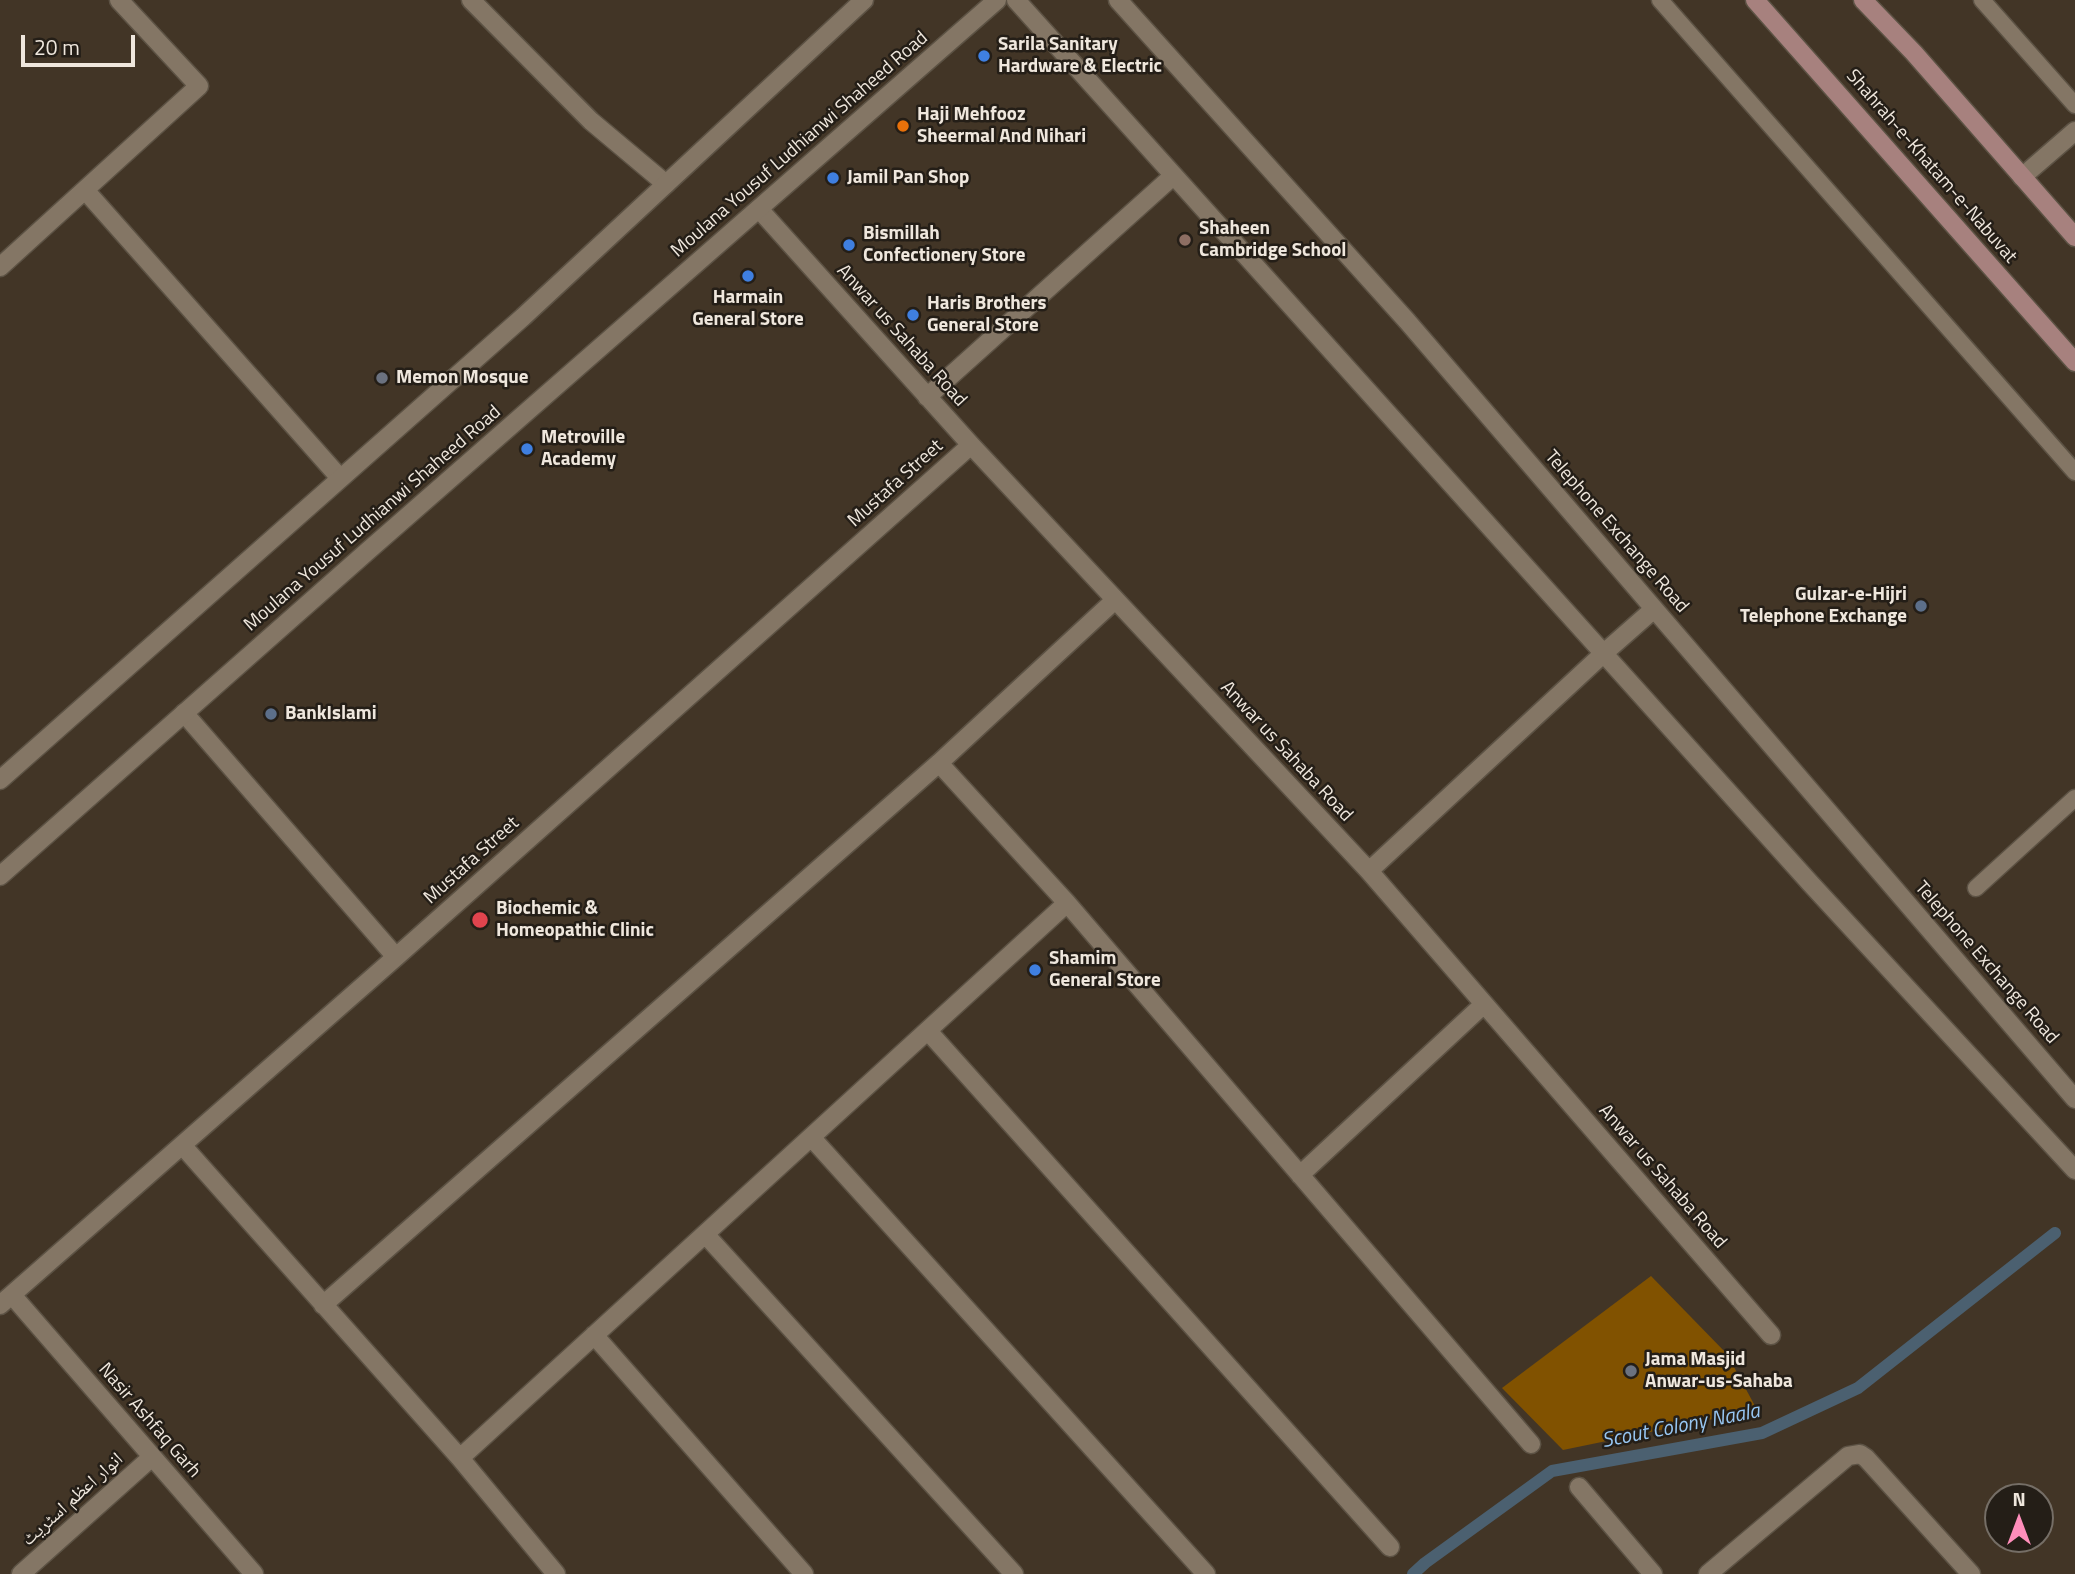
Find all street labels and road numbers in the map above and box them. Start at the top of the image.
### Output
street label: Moulana Yousuf Ludhianwi Shaheed Road [667,27,933,263]
street label: Shahrah-e-Khatam-e-Nabuvat [1841,65,2021,269]
street label: Anwar us Sahaba Road [831,260,971,412]
street label: Moulana Yousuf Ludhianwi Shaheed Road [240,401,506,637]
street label: Mustafa Street [844,435,948,533]
street label: Telephone Exchange Road [1539,446,1693,618]
street label: Anwar us Sahaba Road [1215,677,1357,827]
street label: Mustafa Street [420,812,524,910]
street label: Telephone Exchange Road [1909,877,2063,1049]
street label: Anwar us Sahaba Road [1593,1100,1731,1254]
street label: Nasir Ashfaq Garh [93,1359,205,1483]
street label: انوار اعظم اسٹریٹ [18,1449,128,1551]

